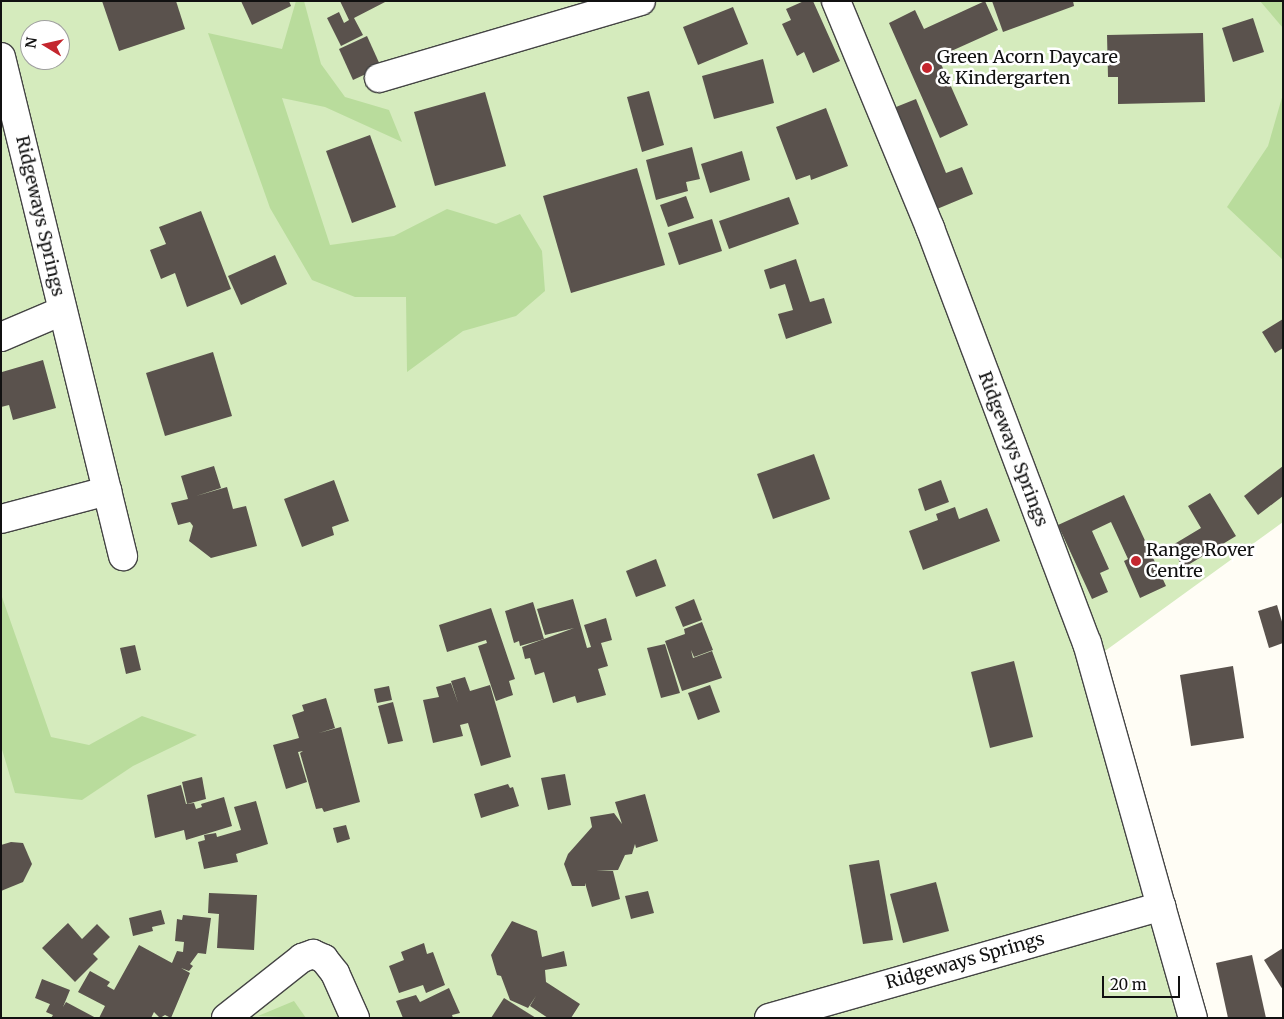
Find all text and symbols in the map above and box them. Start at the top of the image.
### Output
north arrow [20,20,70,70]
text: N [21,36,41,50]
place label: Green Acorn Daycare & Kindergarten [937,47,1118,90]
marker: Green Acorn Daycare & Kindergarten [921,62,933,74]
street label: Ridgeways Springs [11,134,69,298]
street label: Ridgeways Springs [973,368,1053,530]
place label: Range Rover Centre [1146,540,1255,582]
marker: Range Rover Centre [1130,555,1142,567]
street label: Ridgeways Springs [883,928,1047,994]
scale bar [1104,966,1182,998]
text: 20 m [1110,975,1147,994]

